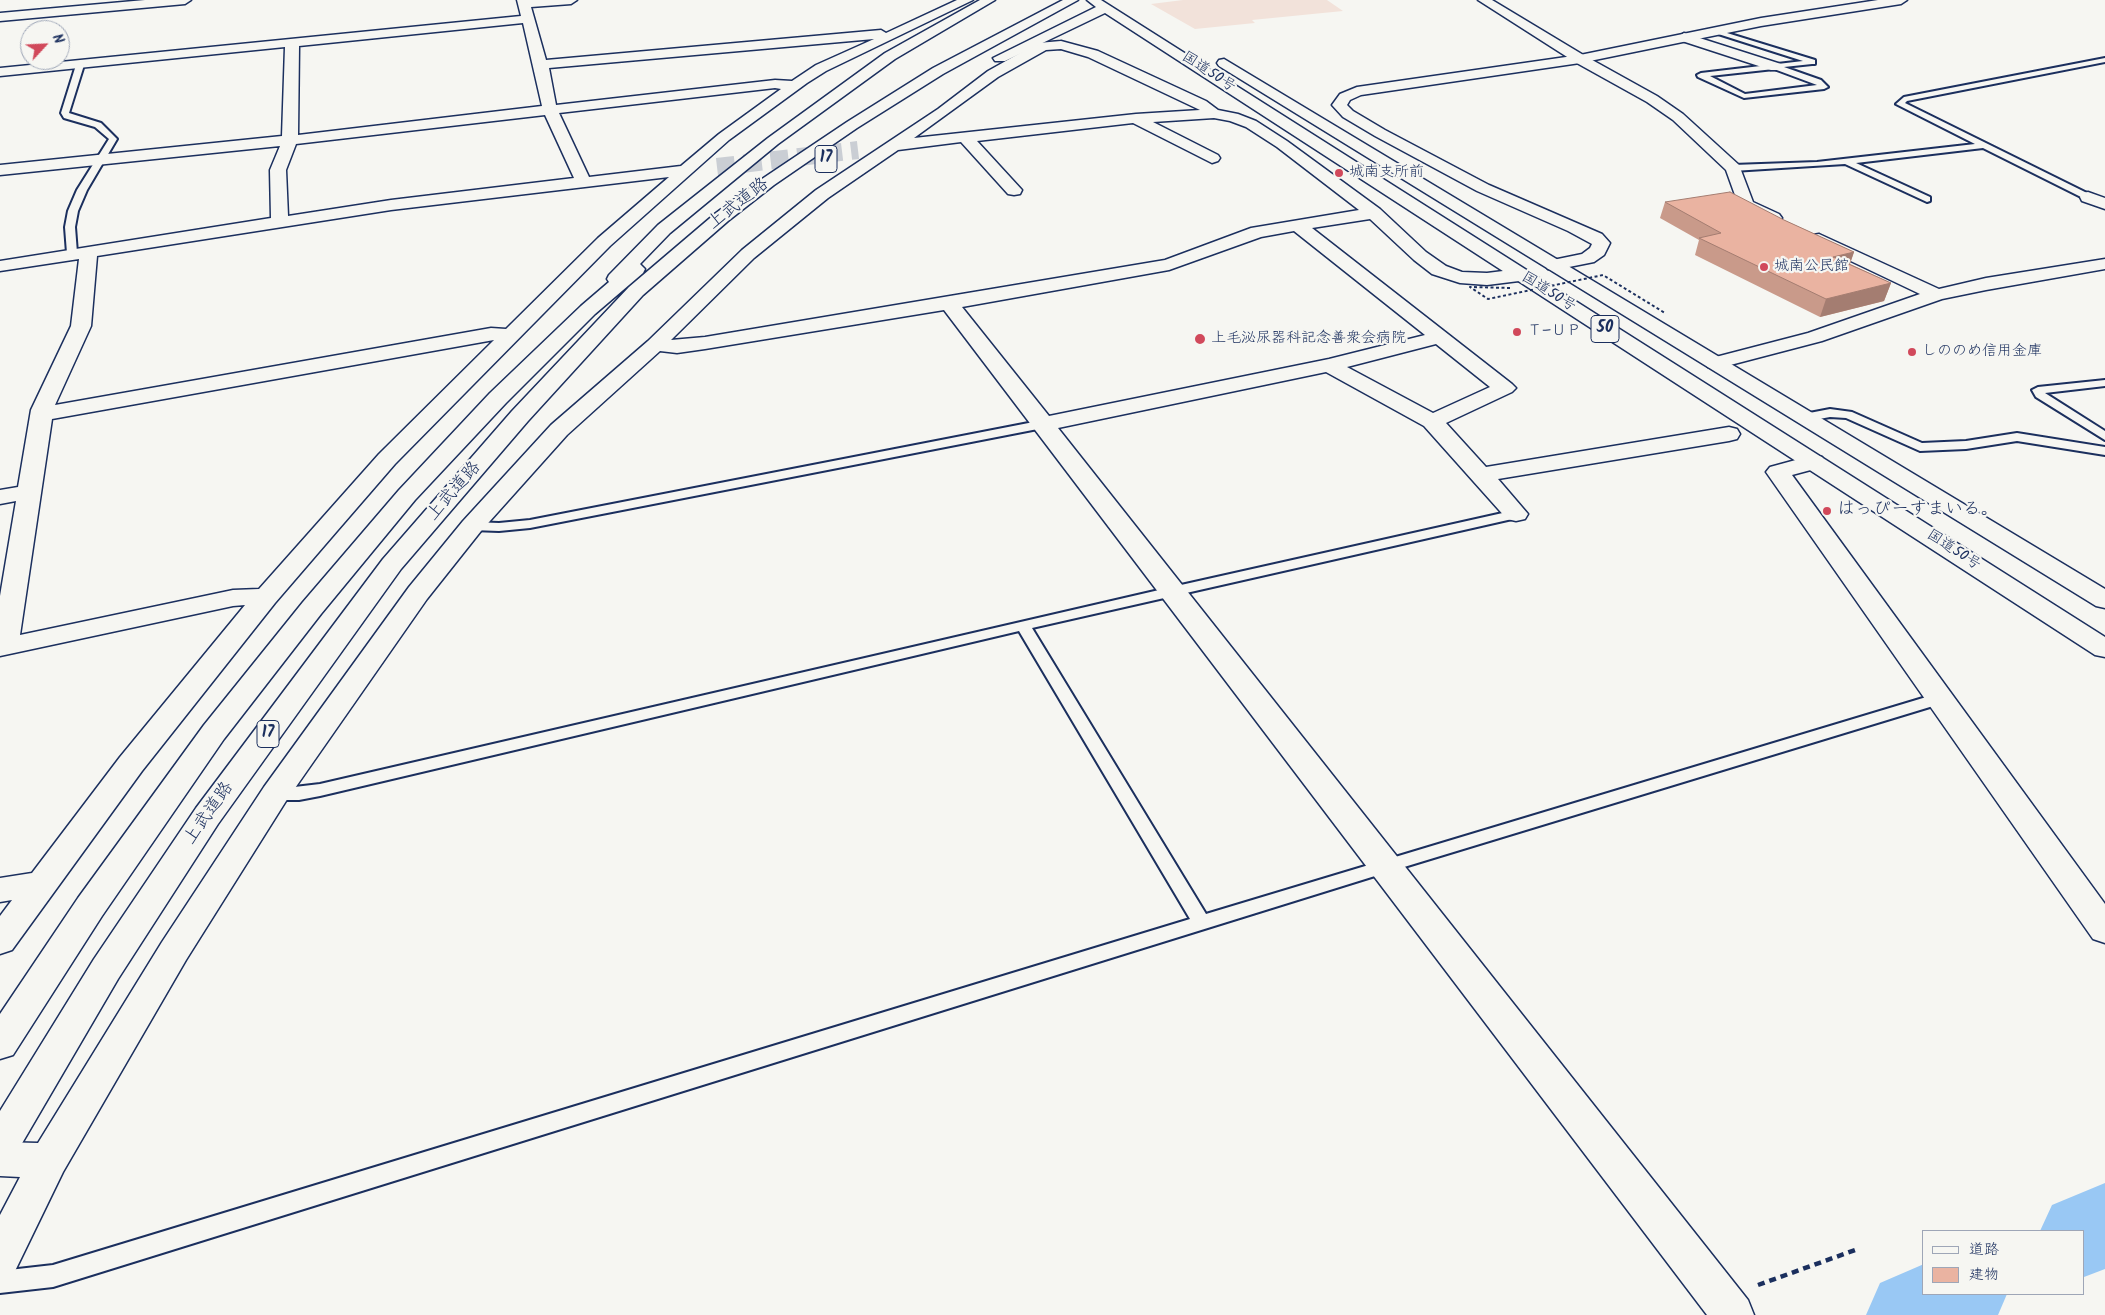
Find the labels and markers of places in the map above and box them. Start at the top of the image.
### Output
place label: 城南支所前 [1349,164,1424,182]
marker: 城南支所前 [1333,167,1345,179]
place label: 城南公民館 [1774,258,1849,276]
marker: 城南公民館 [1758,261,1770,273]
place label: Ｔ−ＵＰ [1527,323,1581,341]
marker: Ｔ−ＵＰ [1511,326,1523,338]
place label: 上毛泌尿器科記念善衆会病院 [1211,330,1406,348]
marker: 上毛泌尿器科記念善衆会病院 [1193,332,1207,346]
place label: しののめ信用金庫 [1922,343,2042,361]
marker: しののめ信用金庫 [1906,346,1918,358]
place label: はっぴーすまいる。 [1837,500,1998,522]
marker: はっぴーすまいる。 [1821,505,1833,517]

